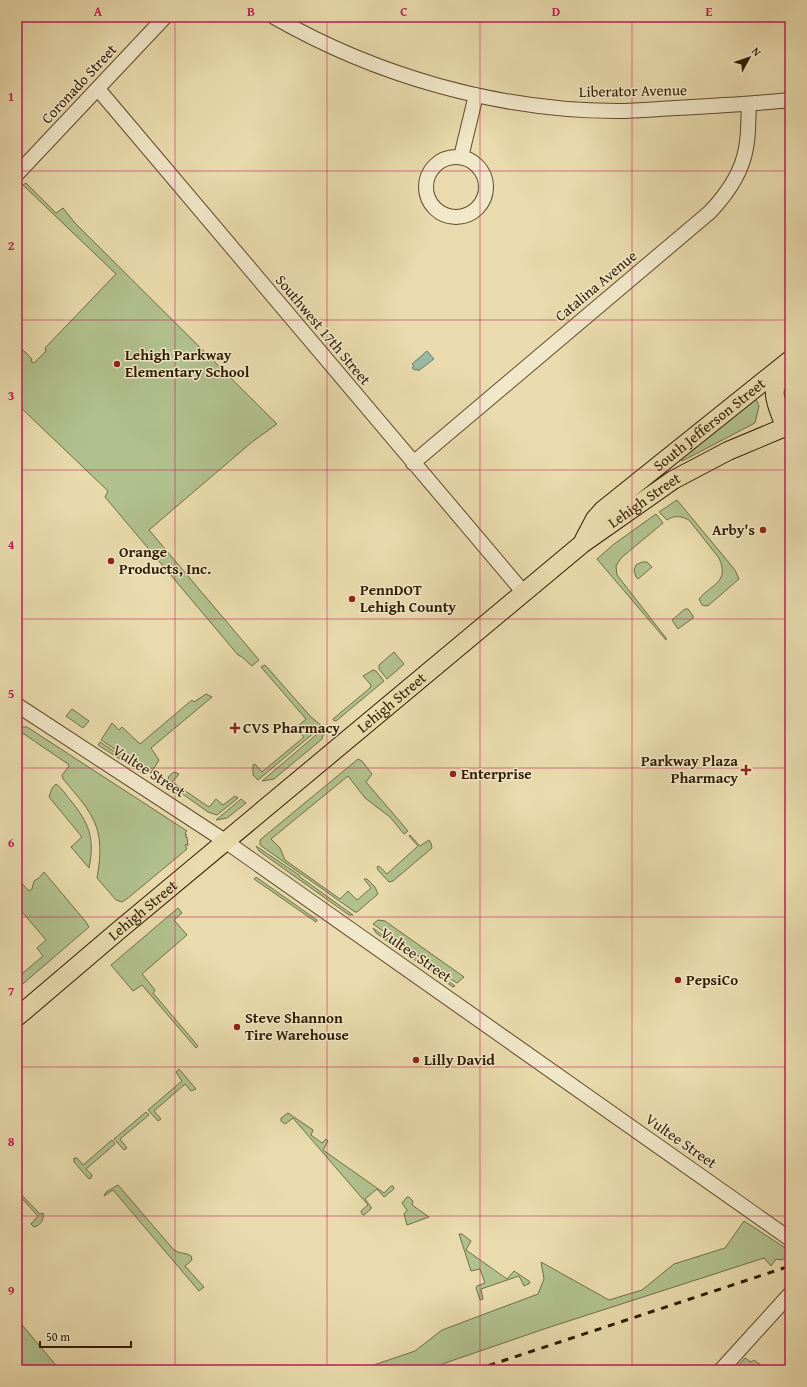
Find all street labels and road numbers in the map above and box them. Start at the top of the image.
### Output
street label: Coronado Street [36,39,122,128]
street label: Liberator Avenue [579,79,687,102]
street label: Catalina Avenue [550,245,641,326]
street label: Southwest 17th Street [271,270,376,390]
street label: South Jefferson Street [649,373,770,476]
street label: Lehigh Street [604,467,684,533]
street label: Lehigh Street [352,667,431,737]
street label: Vultee Street [109,739,190,802]
street label: Lehigh Street [103,874,182,945]
street label: Vultee Street [376,922,457,987]
street label: Vultee Street [641,1108,722,1173]

